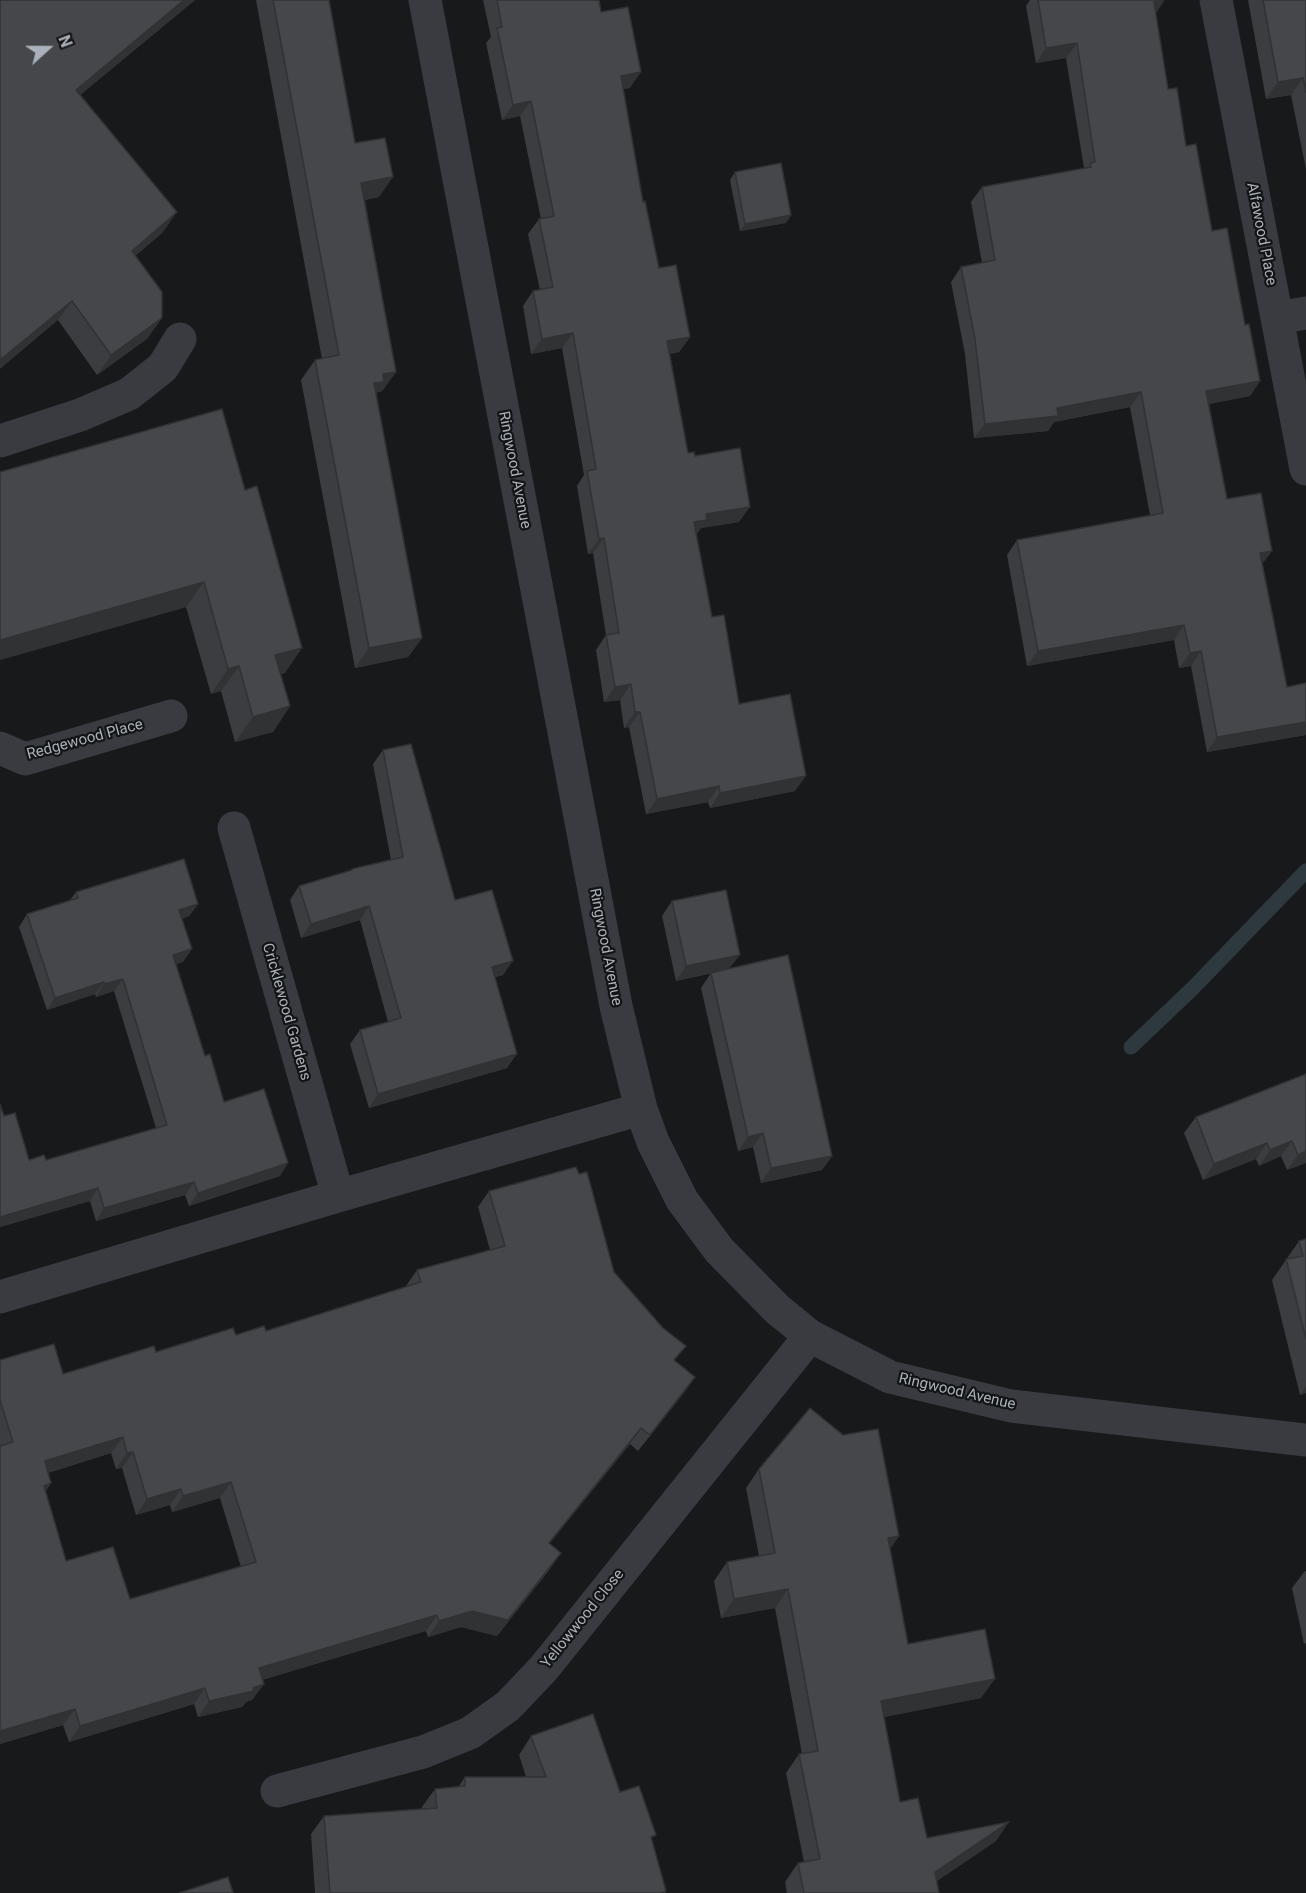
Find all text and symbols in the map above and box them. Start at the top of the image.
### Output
north arrow [18,18,78,78]
text: N [54,33,76,50]
street label: Alfawood Place [1242,181,1280,287]
street label: Ringwood Avenue [494,410,534,530]
street label: Redgewood Place [25,716,145,764]
street label: Ringwood Avenue [585,887,625,1007]
street label: Cricklewood Gardens [258,941,314,1083]
street label: Ringwood Avenue [897,1370,1017,1414]
street label: Yellowwood Close [538,1566,628,1672]

